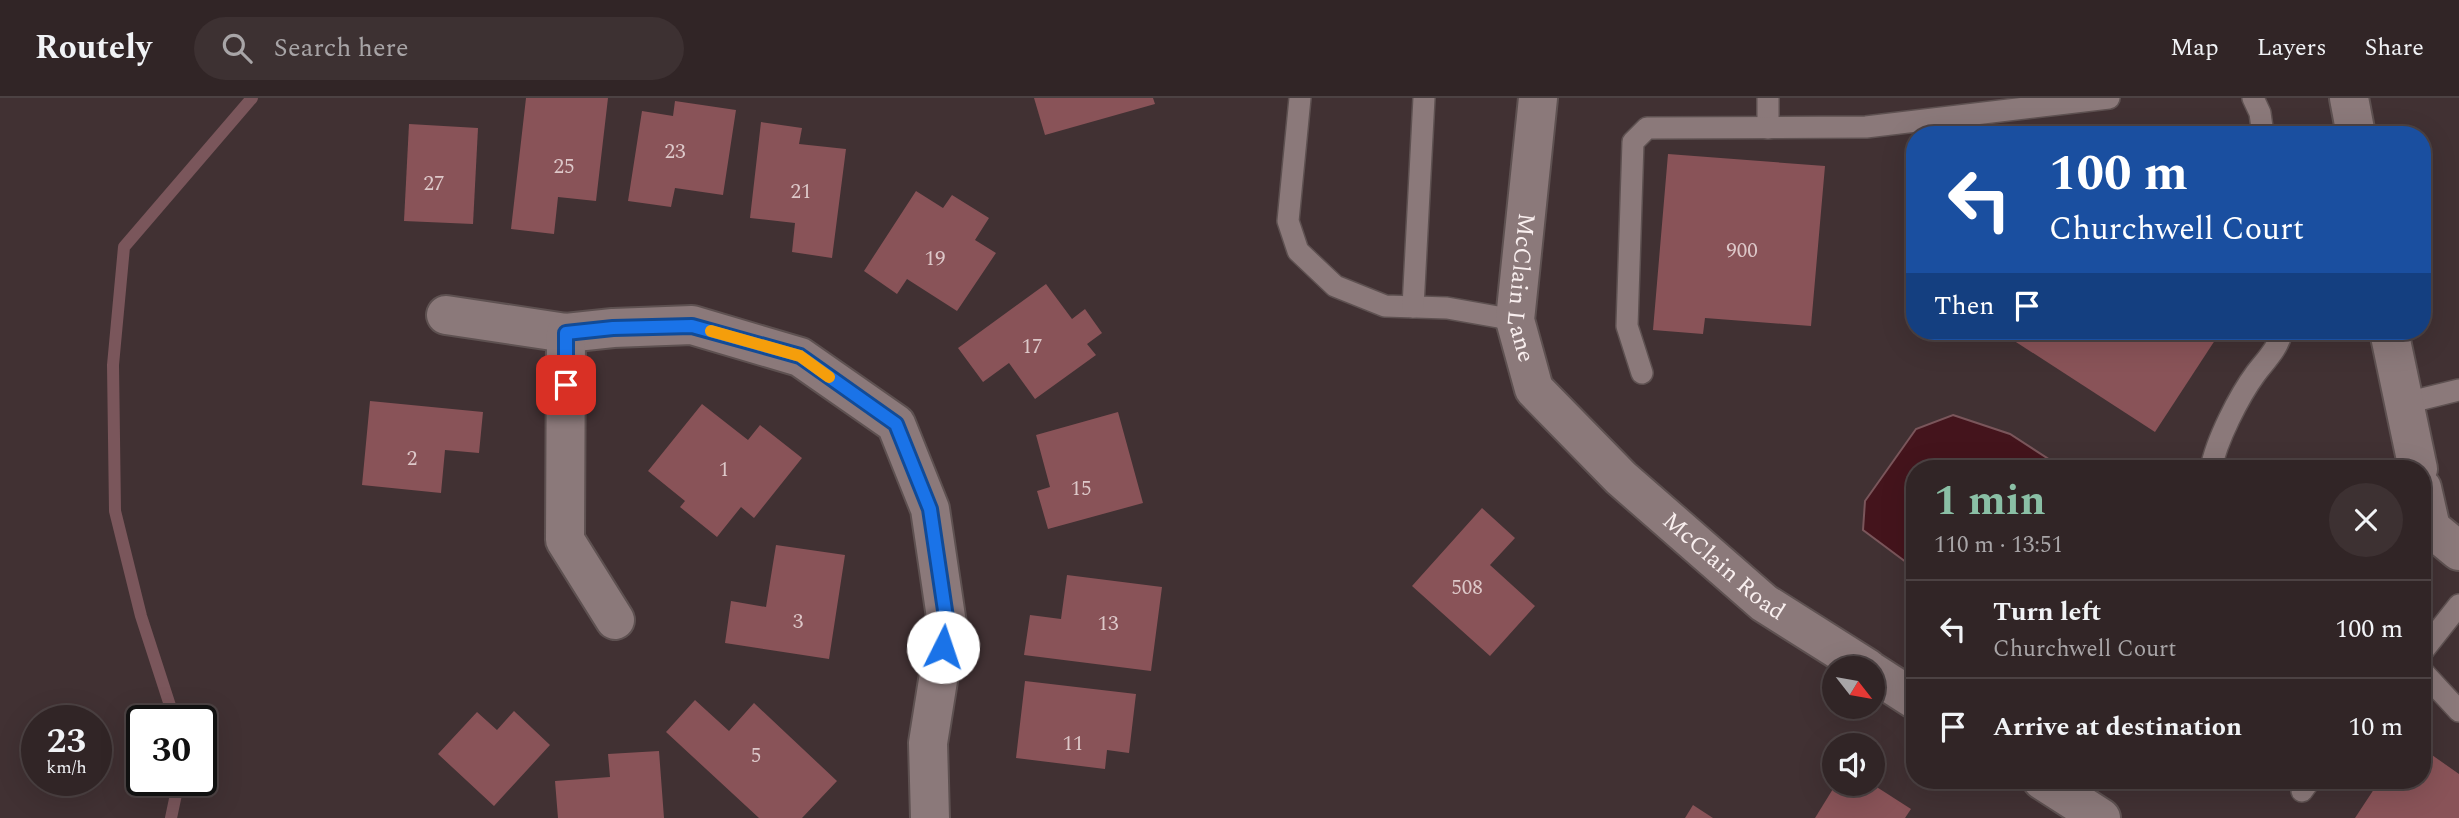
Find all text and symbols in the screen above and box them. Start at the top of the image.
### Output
search box [194,17,684,80]
text: Routely [35,23,152,73]
text: Search here [274,28,409,68]
icon: search [218,29,256,67]
text: Map [2170,30,2219,66]
text: Layers [2257,30,2327,66]
text: Share [2365,30,2424,66]
house number: 23 [665,136,686,168]
text: 100 m [2049,137,2188,212]
house number: 25 [554,151,575,183]
icon: left [1934,154,2025,245]
house number: 27 [424,168,445,200]
house number: 21 [791,176,812,208]
text: Churchwell Court [2049,205,2304,254]
street label: McClain Lane [1496,211,1544,366]
house number: 900 [1726,235,1758,267]
house number: 19 [925,243,946,275]
text: Then [1934,286,1994,326]
icon: arrive [2008,287,2046,325]
house number: 17 [1022,331,1043,363]
pin [536,355,596,415]
icon: arrive [547,366,585,404]
house number: 2 [407,443,417,475]
house number: 1 [719,454,729,486]
text: 1 min [1934,470,2046,533]
house number: 15 [1071,473,1092,505]
button: close [2329,483,2403,557]
street label: McClain Road [1654,504,1792,630]
text: 110 m · 13:51 [1934,528,2063,563]
house number: 508 [1451,572,1483,604]
text: Turn left [1993,592,2101,632]
house number: 3 [793,606,804,638]
house number: 13 [1098,608,1119,640]
text: 100 m [2335,609,2403,649]
position arrow [906,610,980,684]
icon: left [1934,610,1972,648]
text: Churchwell Court [1993,632,2176,667]
north arrow [1822,656,1885,719]
map controls [1822,656,1885,796]
speed limit sign: 30 [126,705,217,796]
text: Arrive at destination [1993,707,2242,747]
text: 10 m [2348,707,2403,747]
icon: arrive [1934,708,1972,746]
text: 23 [47,715,86,768]
house number: 11 [1063,728,1084,760]
button: sound [1822,733,1885,796]
house number: 5 [751,740,761,772]
text: km/h [46,754,87,781]

